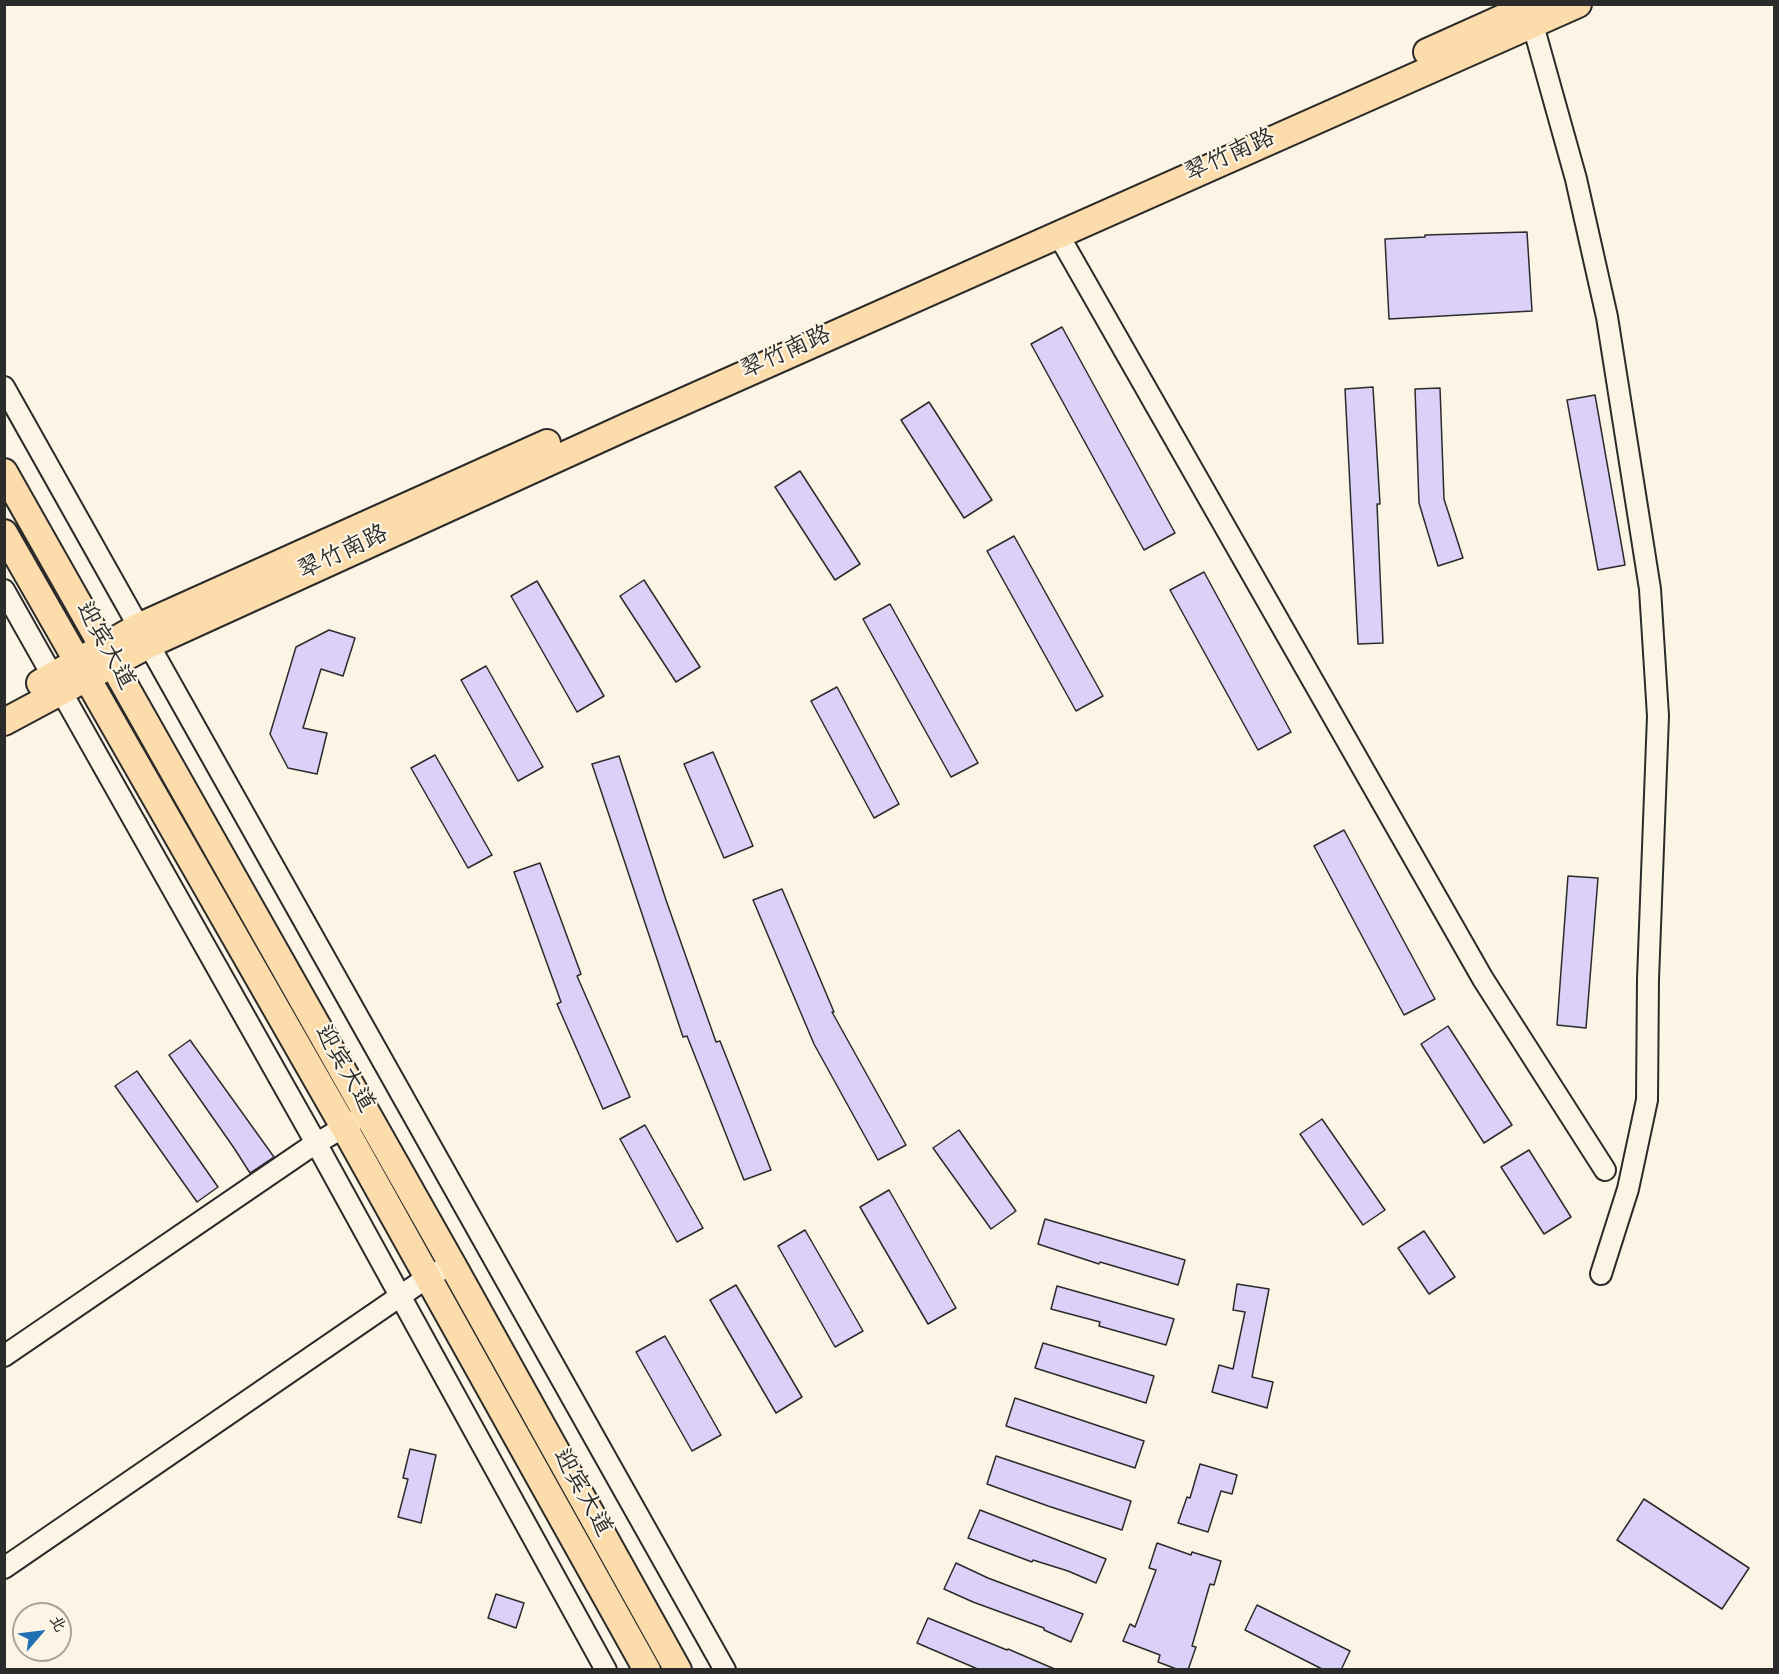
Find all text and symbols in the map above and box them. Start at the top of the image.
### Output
street label: 翠竹南路 [1181,125,1281,191]
street label: 翠竹南路 [737,322,837,388]
street label: 翠竹南路 [294,522,394,588]
street label: 迎宾大道 [67,598,139,696]
street label: 迎宾大道 [306,1021,378,1119]
street label: 迎宾大道 [544,1445,616,1543]
north arrow [12,1602,72,1662]
text: 北 [43,1612,70,1637]

